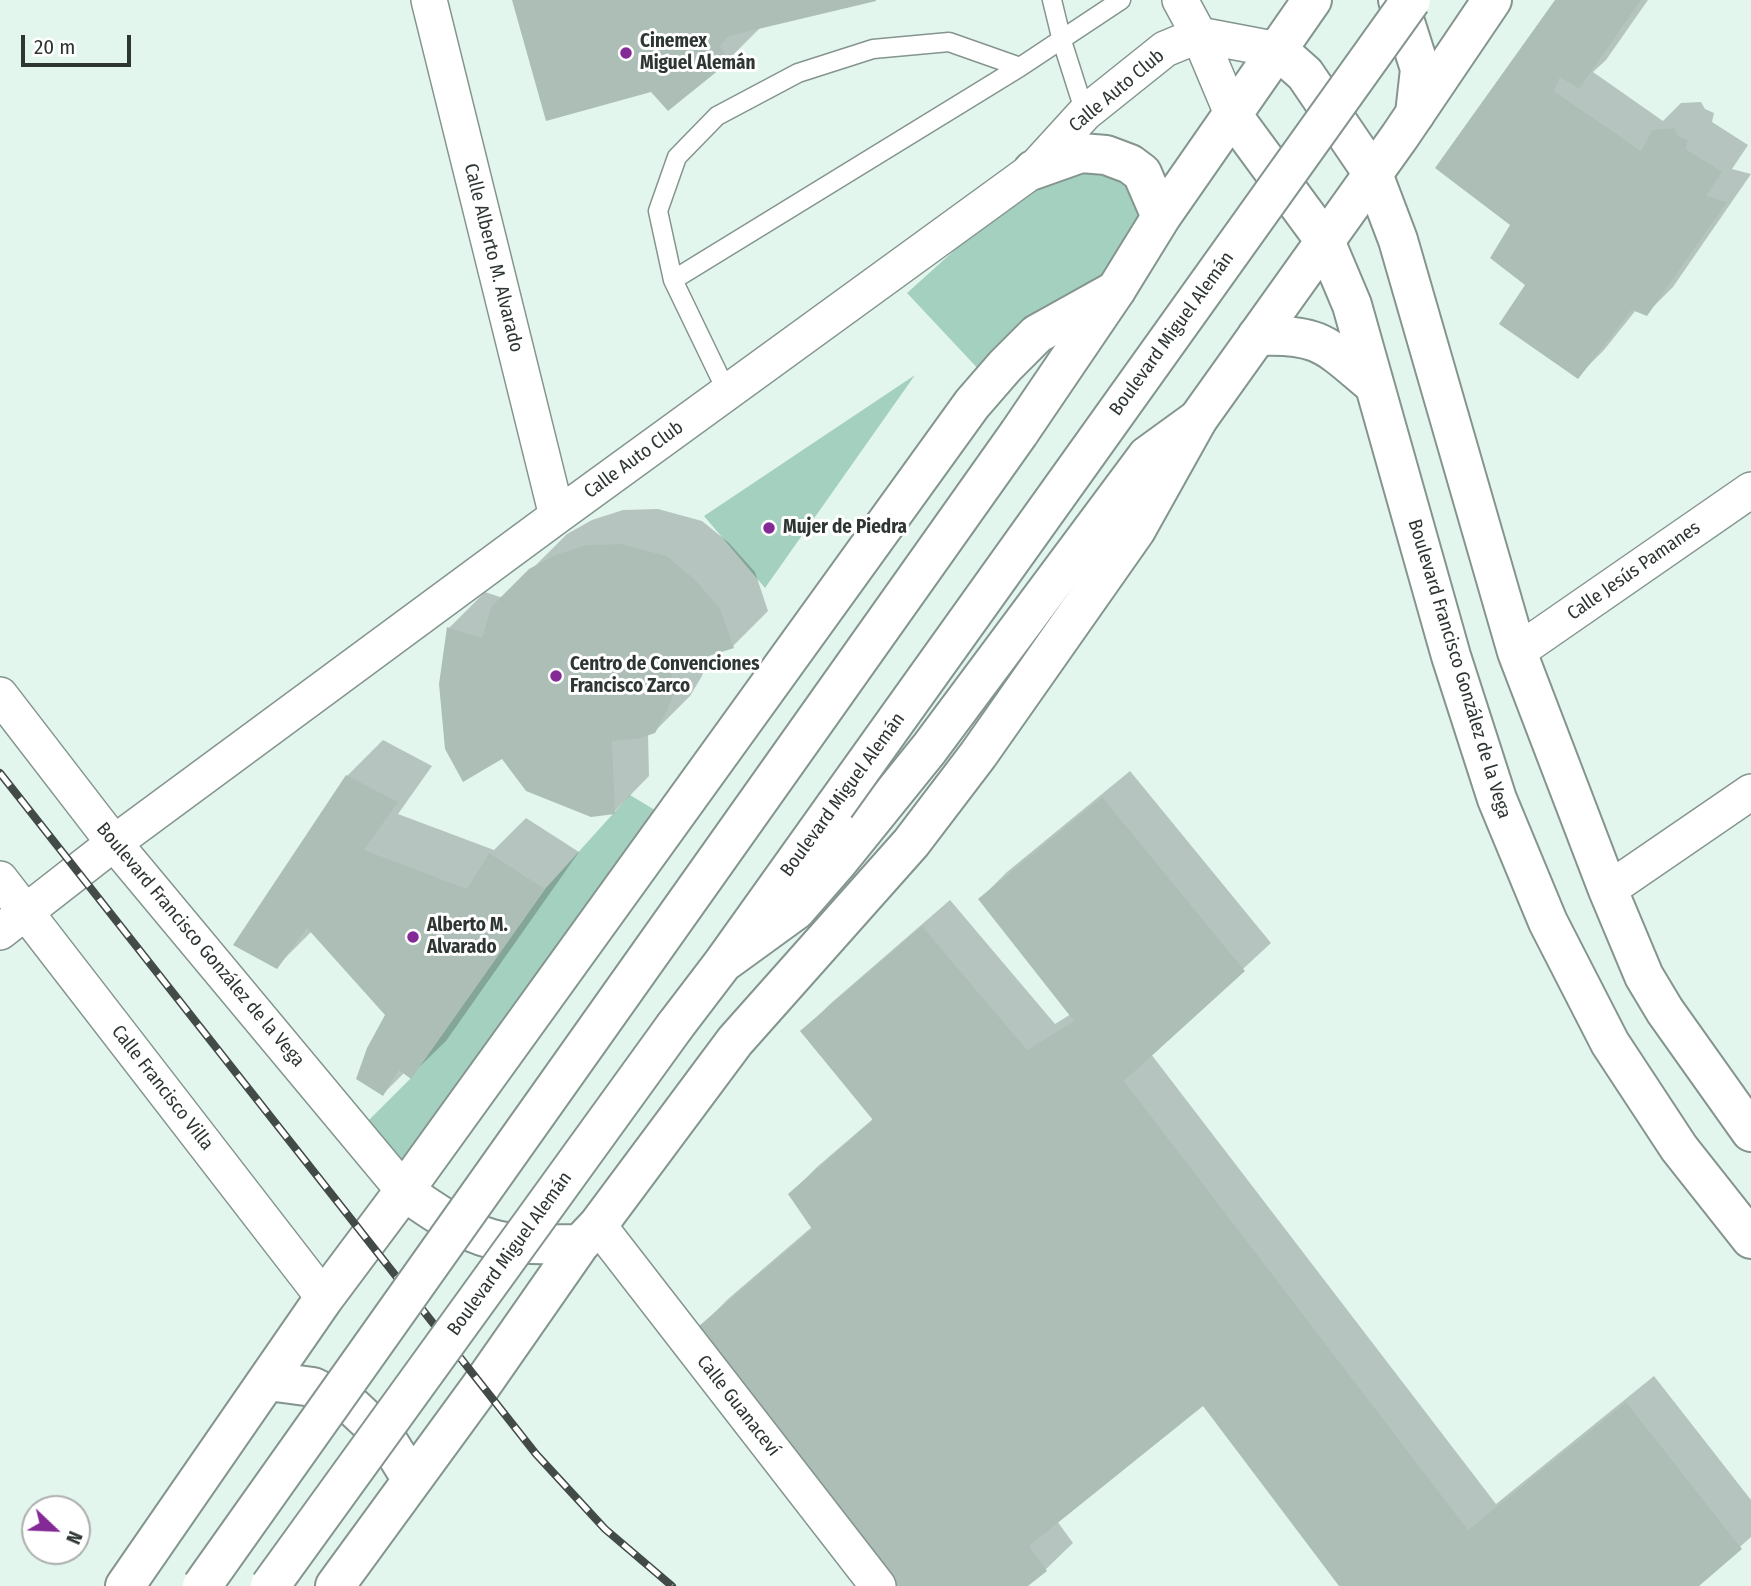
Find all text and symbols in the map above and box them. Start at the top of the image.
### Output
scale bar [24,21,135,65]
place label: Cinemex Miguel Alemán [640,31,755,75]
text: 20 m [34,34,75,60]
marker: Cinemex Miguel Alemán [618,45,634,61]
street label: Calle Auto Club [1065,45,1169,137]
street label: Calle Alberto M. Alvarado [459,161,527,355]
street label: Boulevard Miguel Alemán [1105,248,1239,420]
street label: Calle Auto Club [580,416,688,504]
place label: Mujer de Piedra [783,517,907,539]
street label: Boulevard Francisco González de la Vega [1403,517,1515,821]
street label: Calle Jesús Pamanes [1563,517,1705,625]
marker: Mujer de Piedra [761,520,777,536]
place label: Centro de Convenciones Francisco Zarco [570,654,760,698]
marker: Centro de Convenciones Francisco Zarco [548,668,564,684]
street label: Boulevard Miguel Alemán [776,709,910,881]
street label: Boulevard Francisco González de la Vega [91,818,309,1072]
place label: Alberto M. Alvarado [427,915,508,959]
marker: Alberto M. Alvarado [405,929,421,945]
street label: Calle Francisco Villa [106,1021,218,1155]
street label: Boulevard Miguel Alemán [443,1168,577,1340]
street label: Calle Guanaceví [691,1351,785,1461]
north arrow [21,1495,91,1565]
text: N [61,1528,87,1547]

